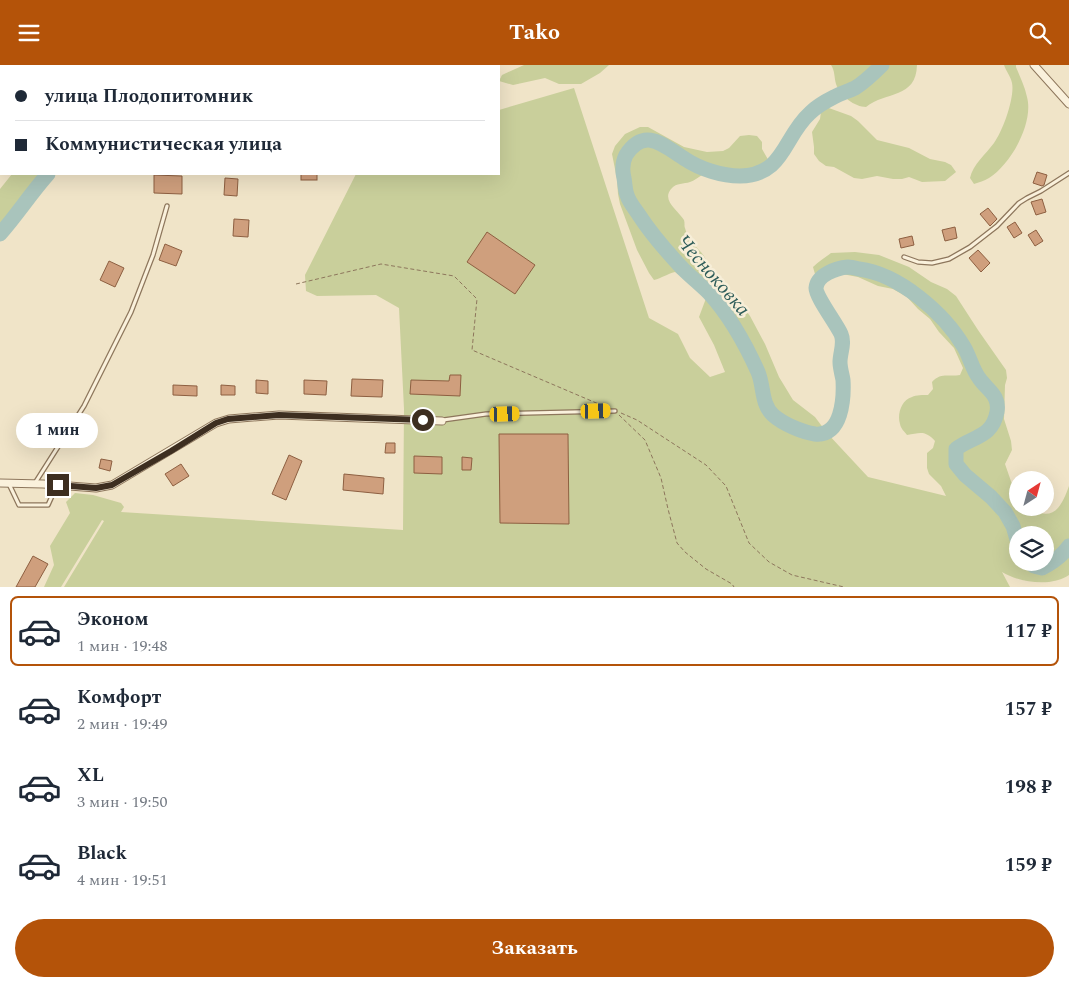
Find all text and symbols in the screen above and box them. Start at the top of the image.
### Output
text: Tako [509,16,560,49]
icon: menu [15,19,43,47]
icon: search [1026,19,1054,47]
text: улица Плодопитомник [45,82,253,111]
text: Коммунистическая улица [45,130,282,159]
water label: Чесноковка [669,228,757,323]
car [580,403,611,419]
car [489,406,520,422]
route start [412,409,434,431]
callout: 1 мин [17,413,99,447]
text: 1 мин [34,418,80,442]
north arrow [1009,471,1054,516]
map controls [1009,471,1054,571]
route end [47,474,69,496]
button: layers [1009,526,1054,571]
text: Эконом [77,605,148,634]
icon: car [17,609,62,654]
text: 117 ₽ [1005,617,1052,646]
text: 1 мин · 19:48 [77,634,167,658]
text: Комфорт [77,683,161,712]
icon: car [17,687,62,732]
text: 157 ₽ [1005,695,1052,724]
text: 2 мин · 19:49 [77,712,167,736]
text: XL [77,761,104,790]
icon: car [17,765,62,810]
text: 198 ₽ [1005,773,1052,802]
text: 3 мин · 19:50 [77,790,167,814]
text: Black [77,839,127,868]
icon: car [17,843,62,888]
text: 159 ₽ [1005,851,1052,880]
text: 4 мин · 19:51 [77,868,167,892]
button: Заказать [15,919,1054,977]

